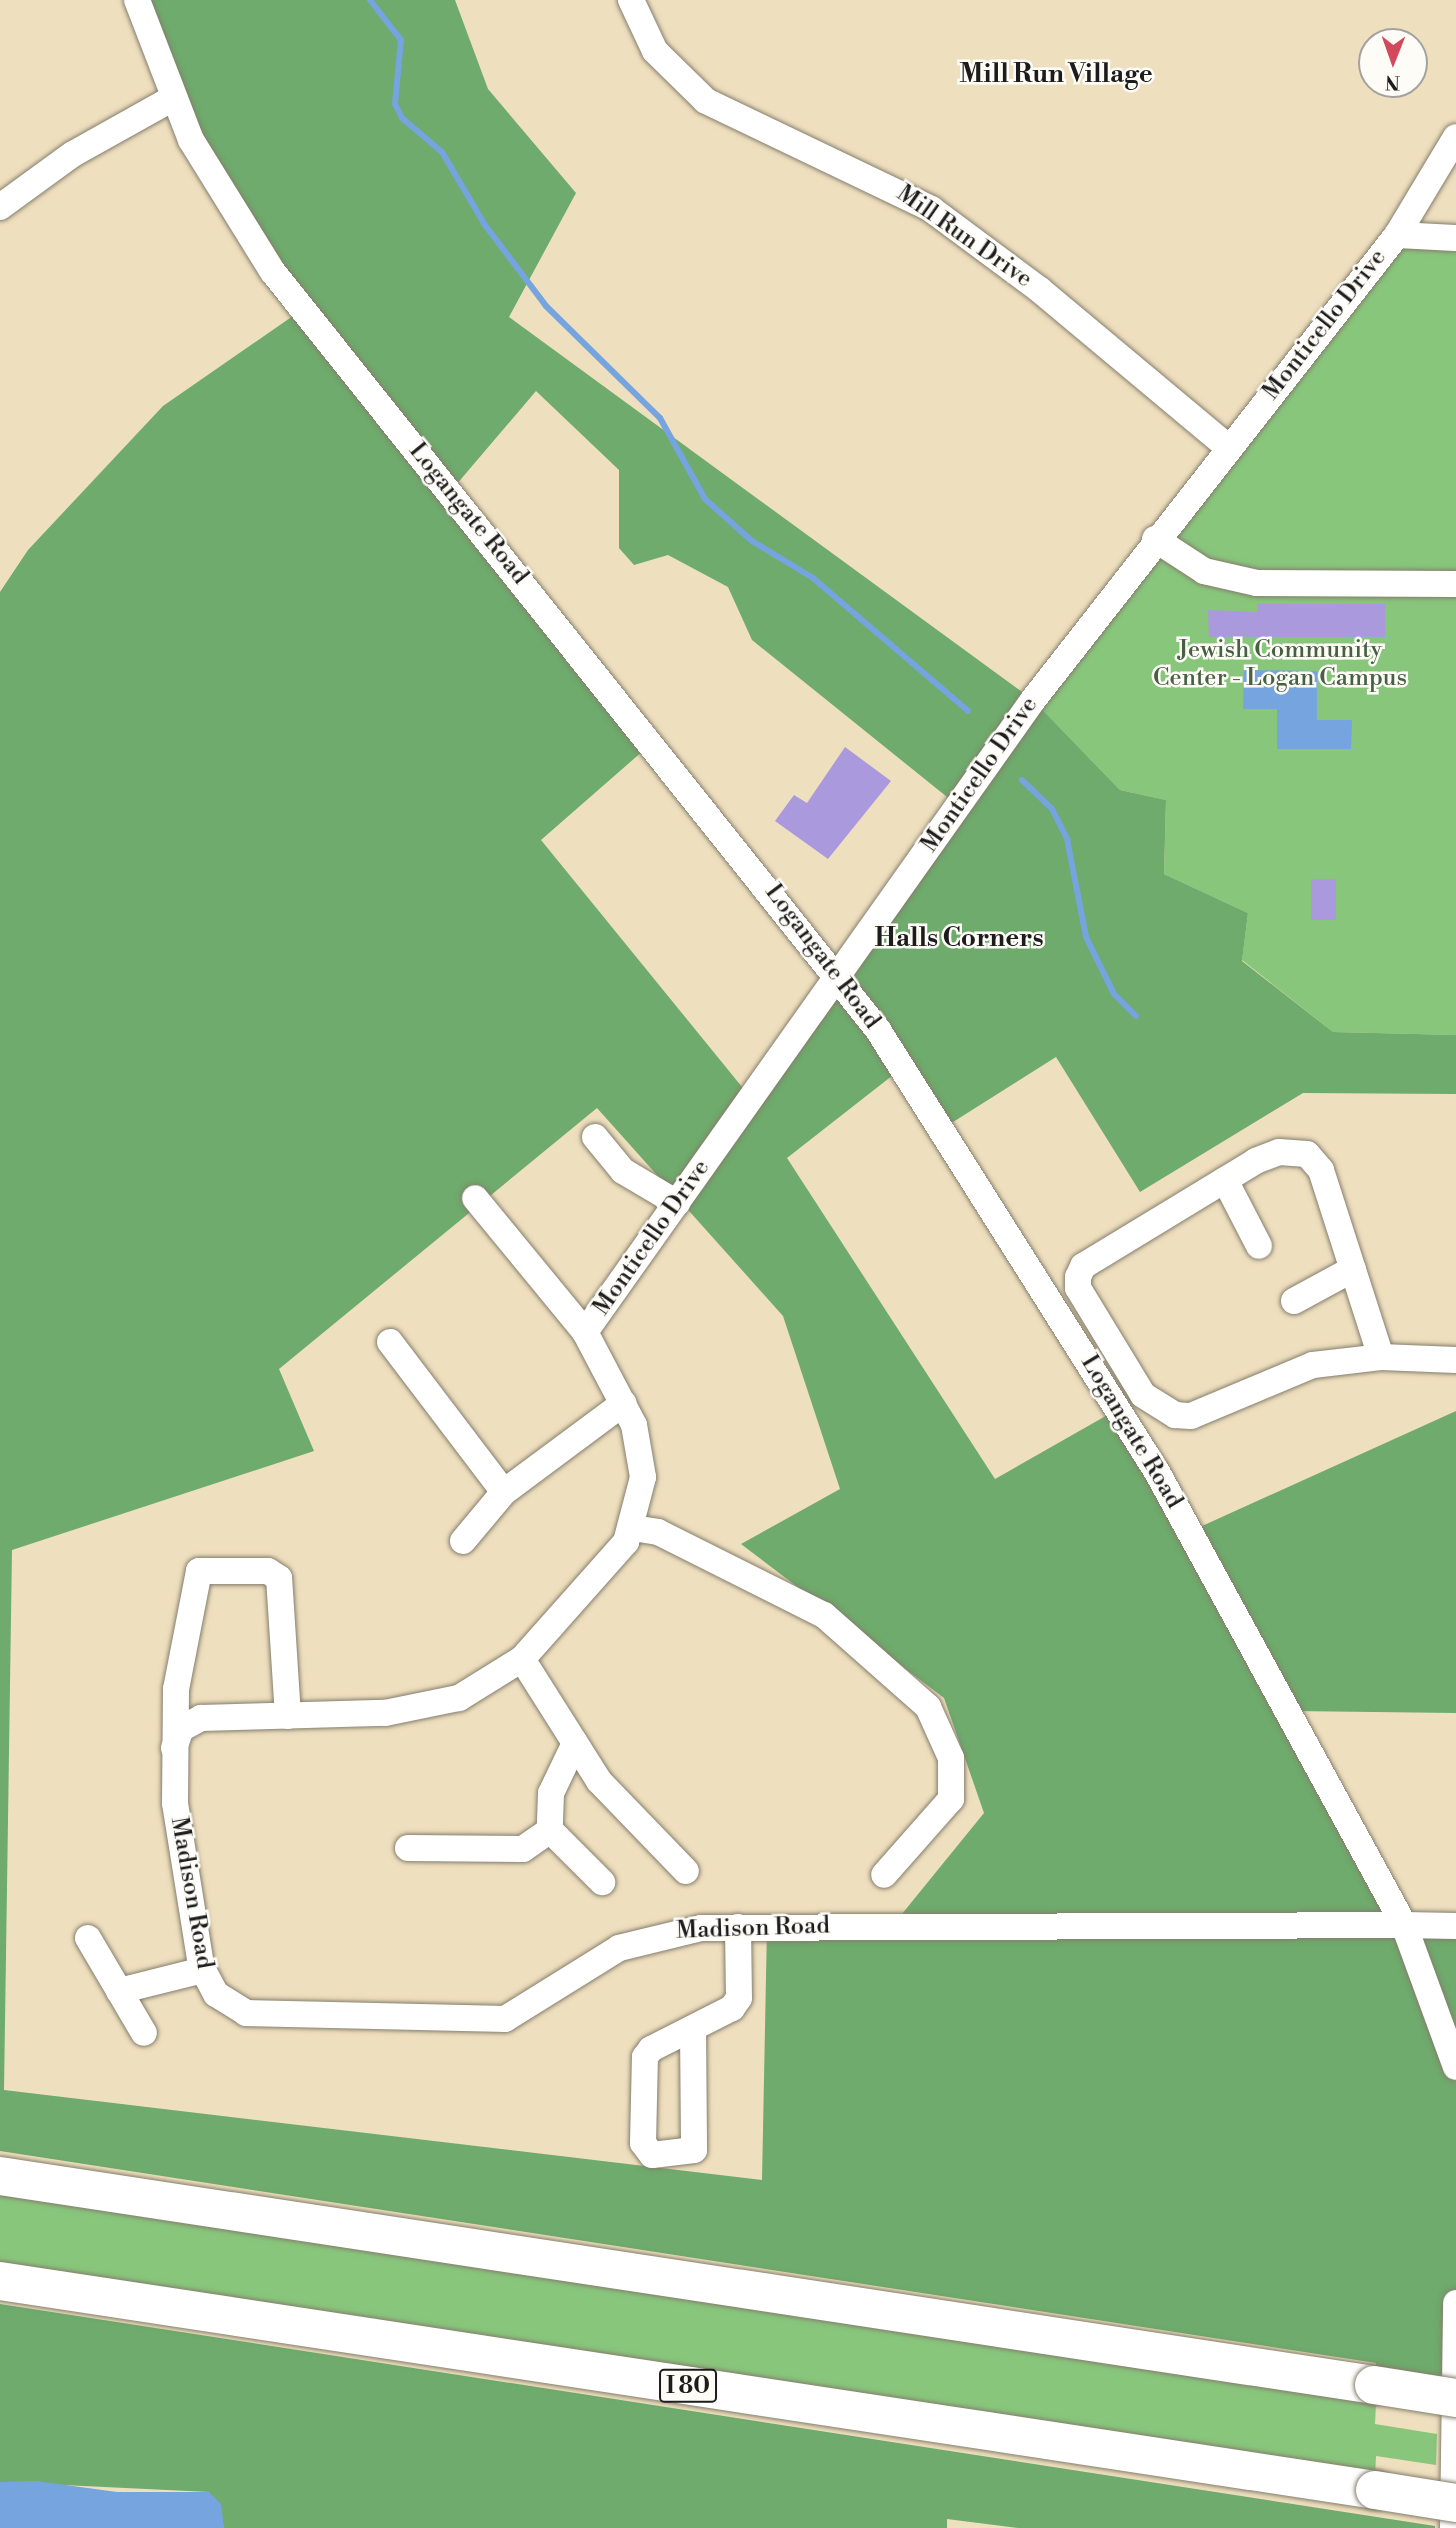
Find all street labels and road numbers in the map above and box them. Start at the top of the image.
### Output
street label: Mill Run Drive [891,180,1037,294]
street label: Monticello Drive [1257,244,1393,406]
street label: Logangate Road [402,437,534,591]
street label: Monticello Drive [916,692,1044,858]
street label: Logangate Road [758,879,886,1035]
street label: Monticello Drive [588,1155,716,1321]
street label: Logangate Road [1074,1350,1188,1514]
street label: Madison Road [163,1815,219,1971]
street label: Madison Road [676,1912,830,1946]
road number: I 80 [658,2366,718,2406]

